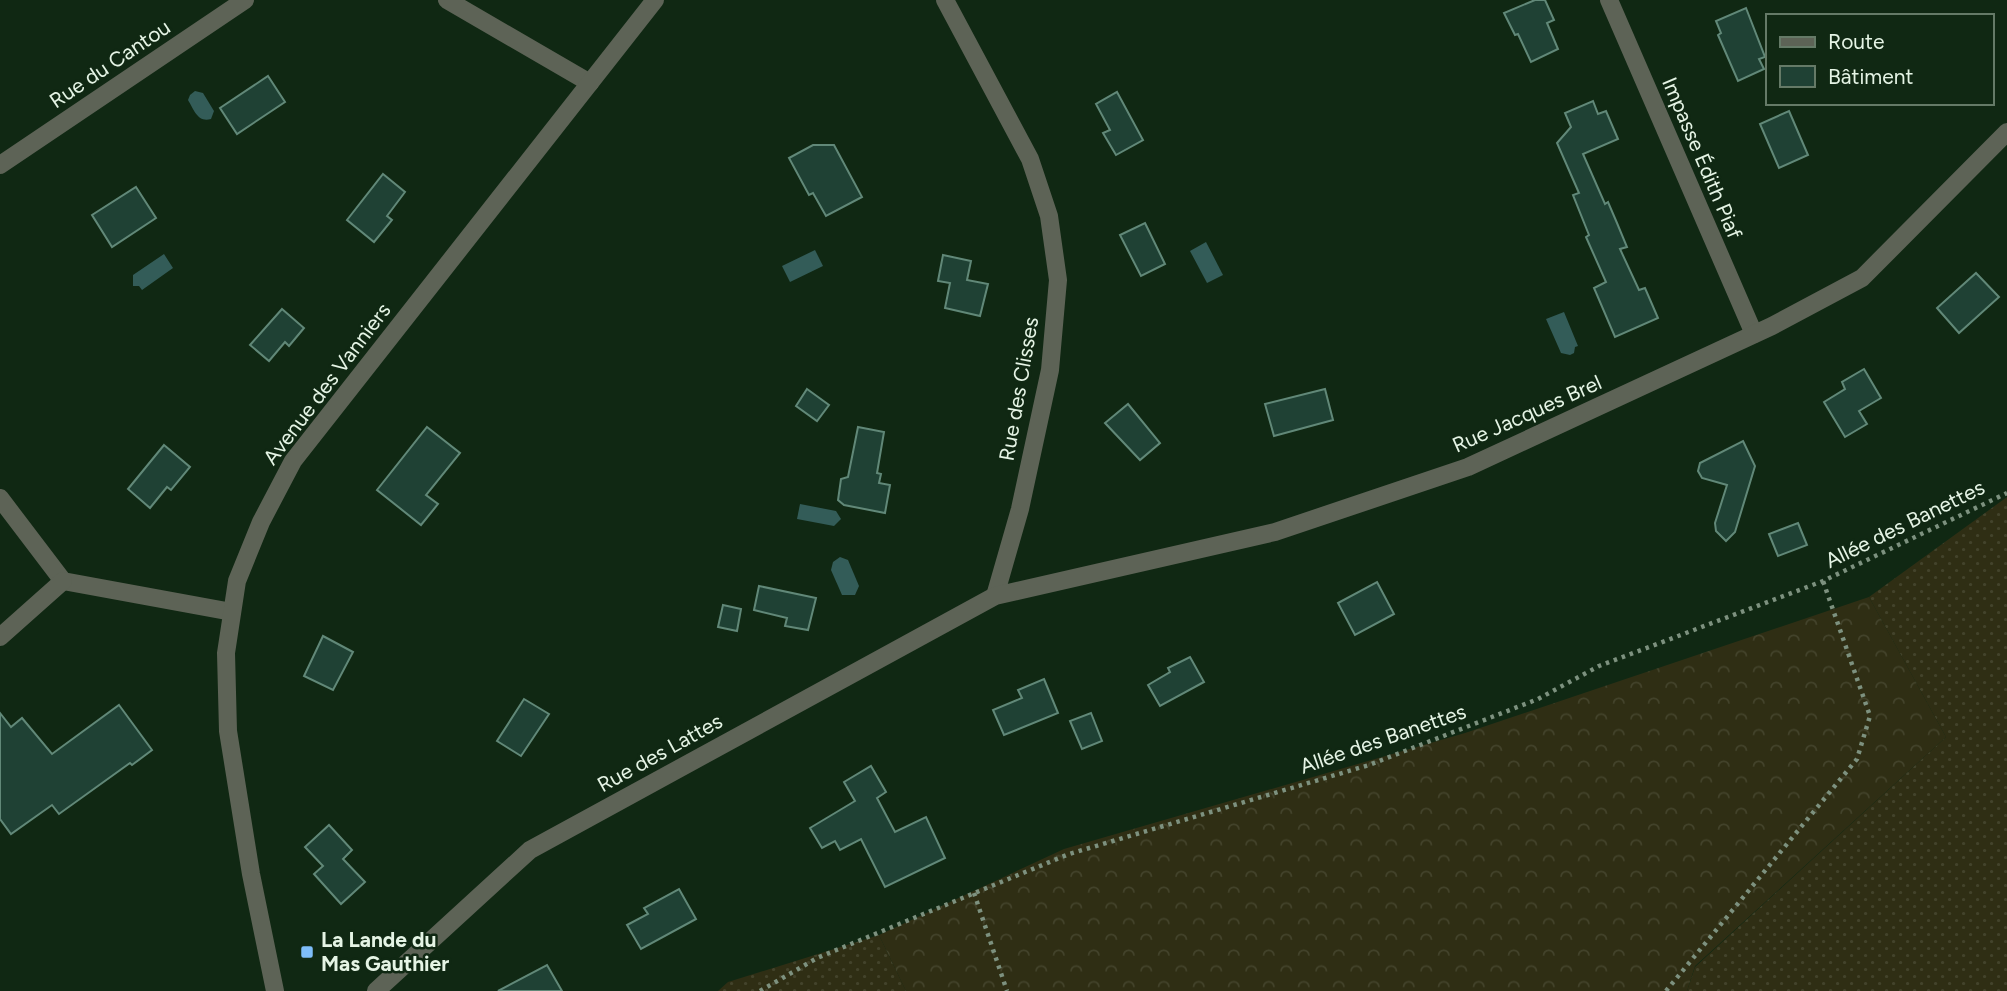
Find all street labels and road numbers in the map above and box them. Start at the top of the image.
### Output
street label: Rue du Cantou [45,14,175,113]
street label: Impasse Édith Piaf [1657,73,1748,242]
street label: Avenue des Vanniers [258,298,396,470]
street label: Rue des Clisses [994,315,1043,463]
street label: Rue Jacques Brel [1448,369,1605,458]
street label: Allée des Banettes [1821,474,1989,573]
street label: Allée des Banettes [1296,698,1469,779]
street label: Rue des Lattes [593,708,727,797]

